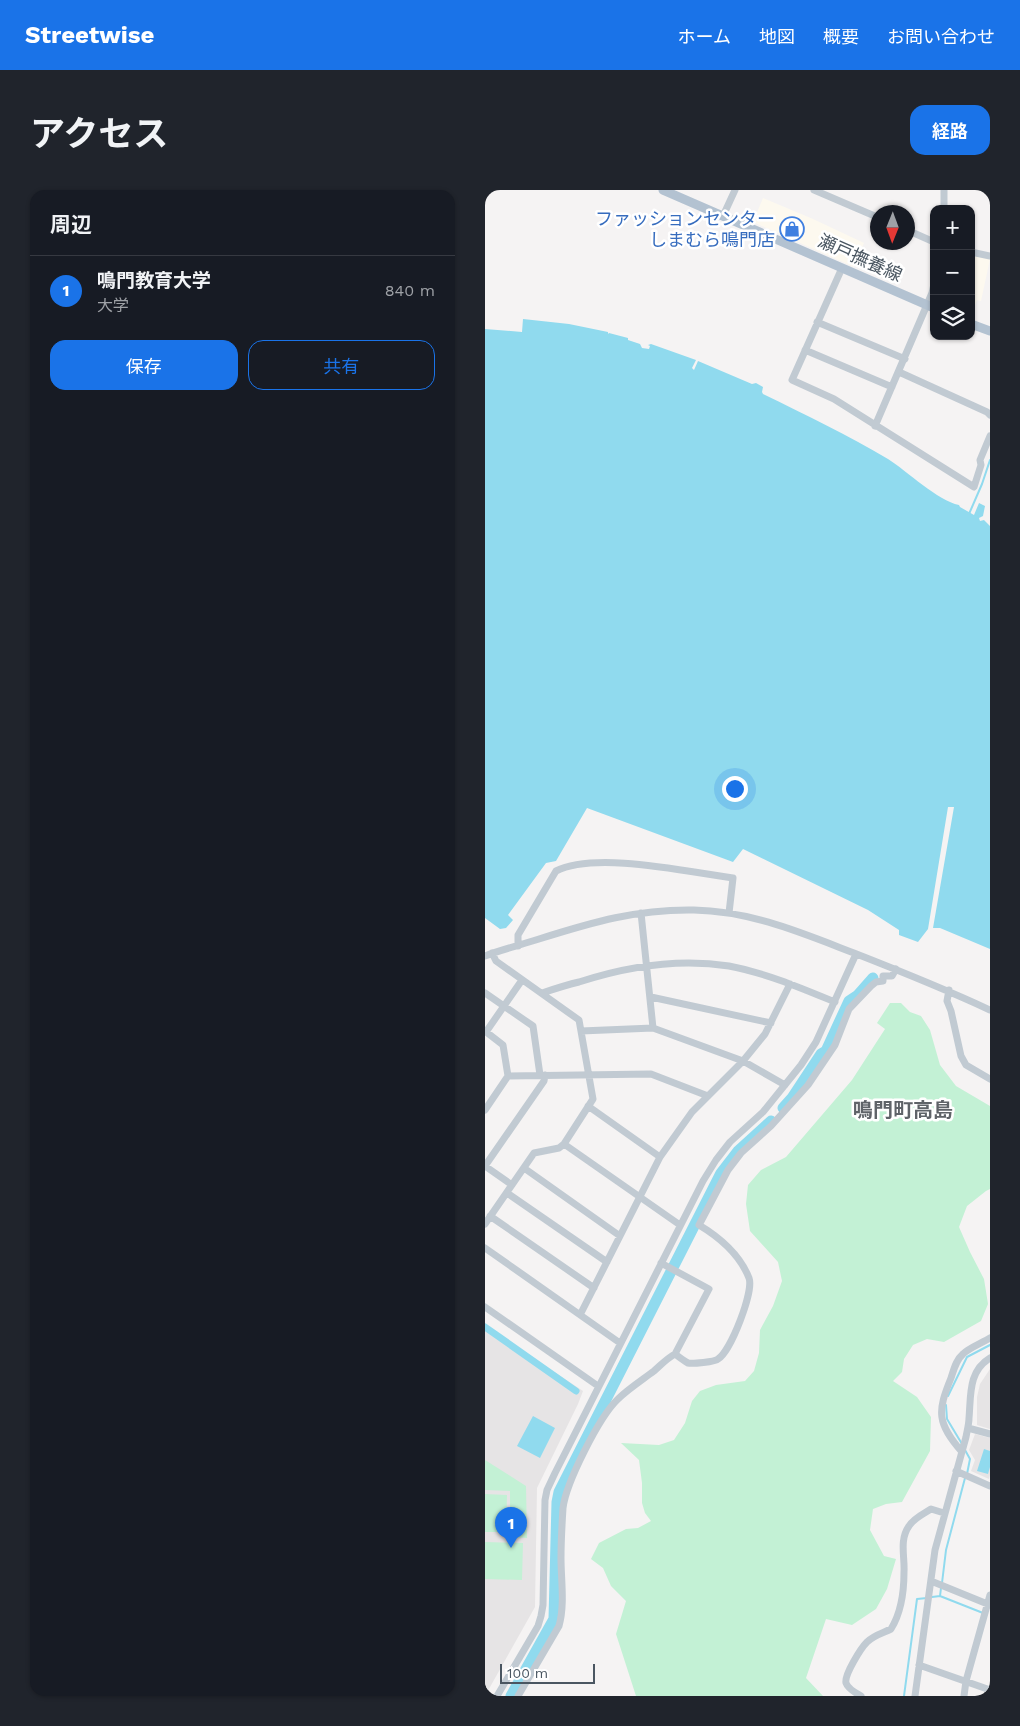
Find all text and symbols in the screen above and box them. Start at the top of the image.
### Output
text: Streetwise [25,21,154,49]
text: ホーム [678,26,731,47]
text: 地図 [759,26,795,47]
text: 概要 [823,26,859,47]
text: お問い合わせ [887,26,995,47]
button: 経路 [910,105,990,155]
text: アクセス [30,113,168,155]
north arrow [870,205,915,250]
map controls [930,205,975,340]
button: + [930,205,975,250]
place label: ファッションセンター しまむら鳴門店 [595,208,775,250]
text: 周辺 [50,212,92,237]
shop icon: ファッションセンター しまむら鳴門店 [779,216,805,242]
street label: 瀬戸撫養線 [815,230,906,285]
button: − [930,250,975,295]
text: 鳴門教育大学 [97,269,211,292]
text: 1 [63,281,69,300]
text: 840 m [385,281,435,300]
button: layers [930,295,975,340]
text: 大学 [97,296,129,315]
button: 保存 [50,340,238,390]
button: 共有 [248,340,435,390]
your location [722,776,748,802]
district label: 鳴門町高島 [853,1098,953,1122]
pin: 1 [495,1507,527,1548]
scale bar [500,1661,595,1684]
text: 100 m [507,1665,548,1681]

